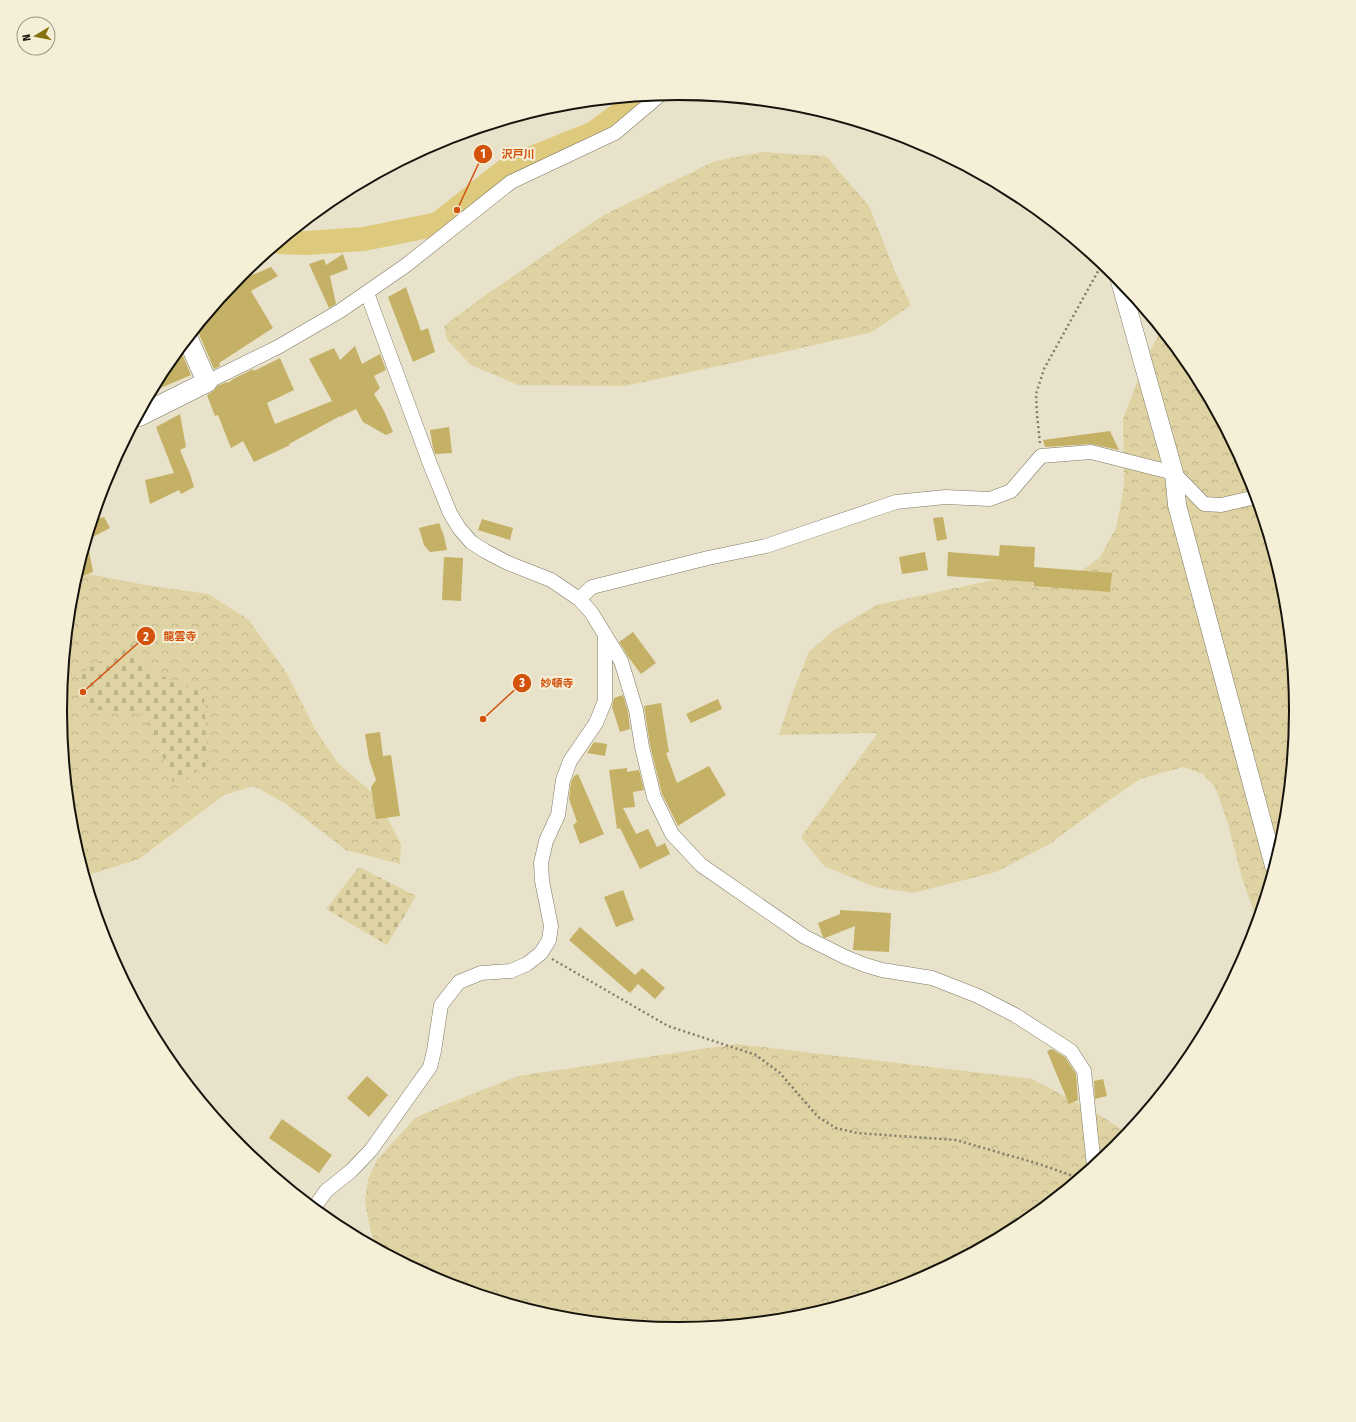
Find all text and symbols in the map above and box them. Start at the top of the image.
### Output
north arrow [16,16,56,56]
text: N [20,33,34,42]
callout: 沢戸川 [473,143,542,166]
text: 1 [480,147,486,161]
text: 沢戸川 [502,148,535,161]
callout: 龍雲寺 [136,625,205,648]
text: 2 [142,630,149,644]
text: 龍雲寺 [164,630,197,643]
callout: 妙頓寺 [512,672,581,695]
text: 3 [518,676,525,690]
text: 妙頓寺 [541,677,574,690]

